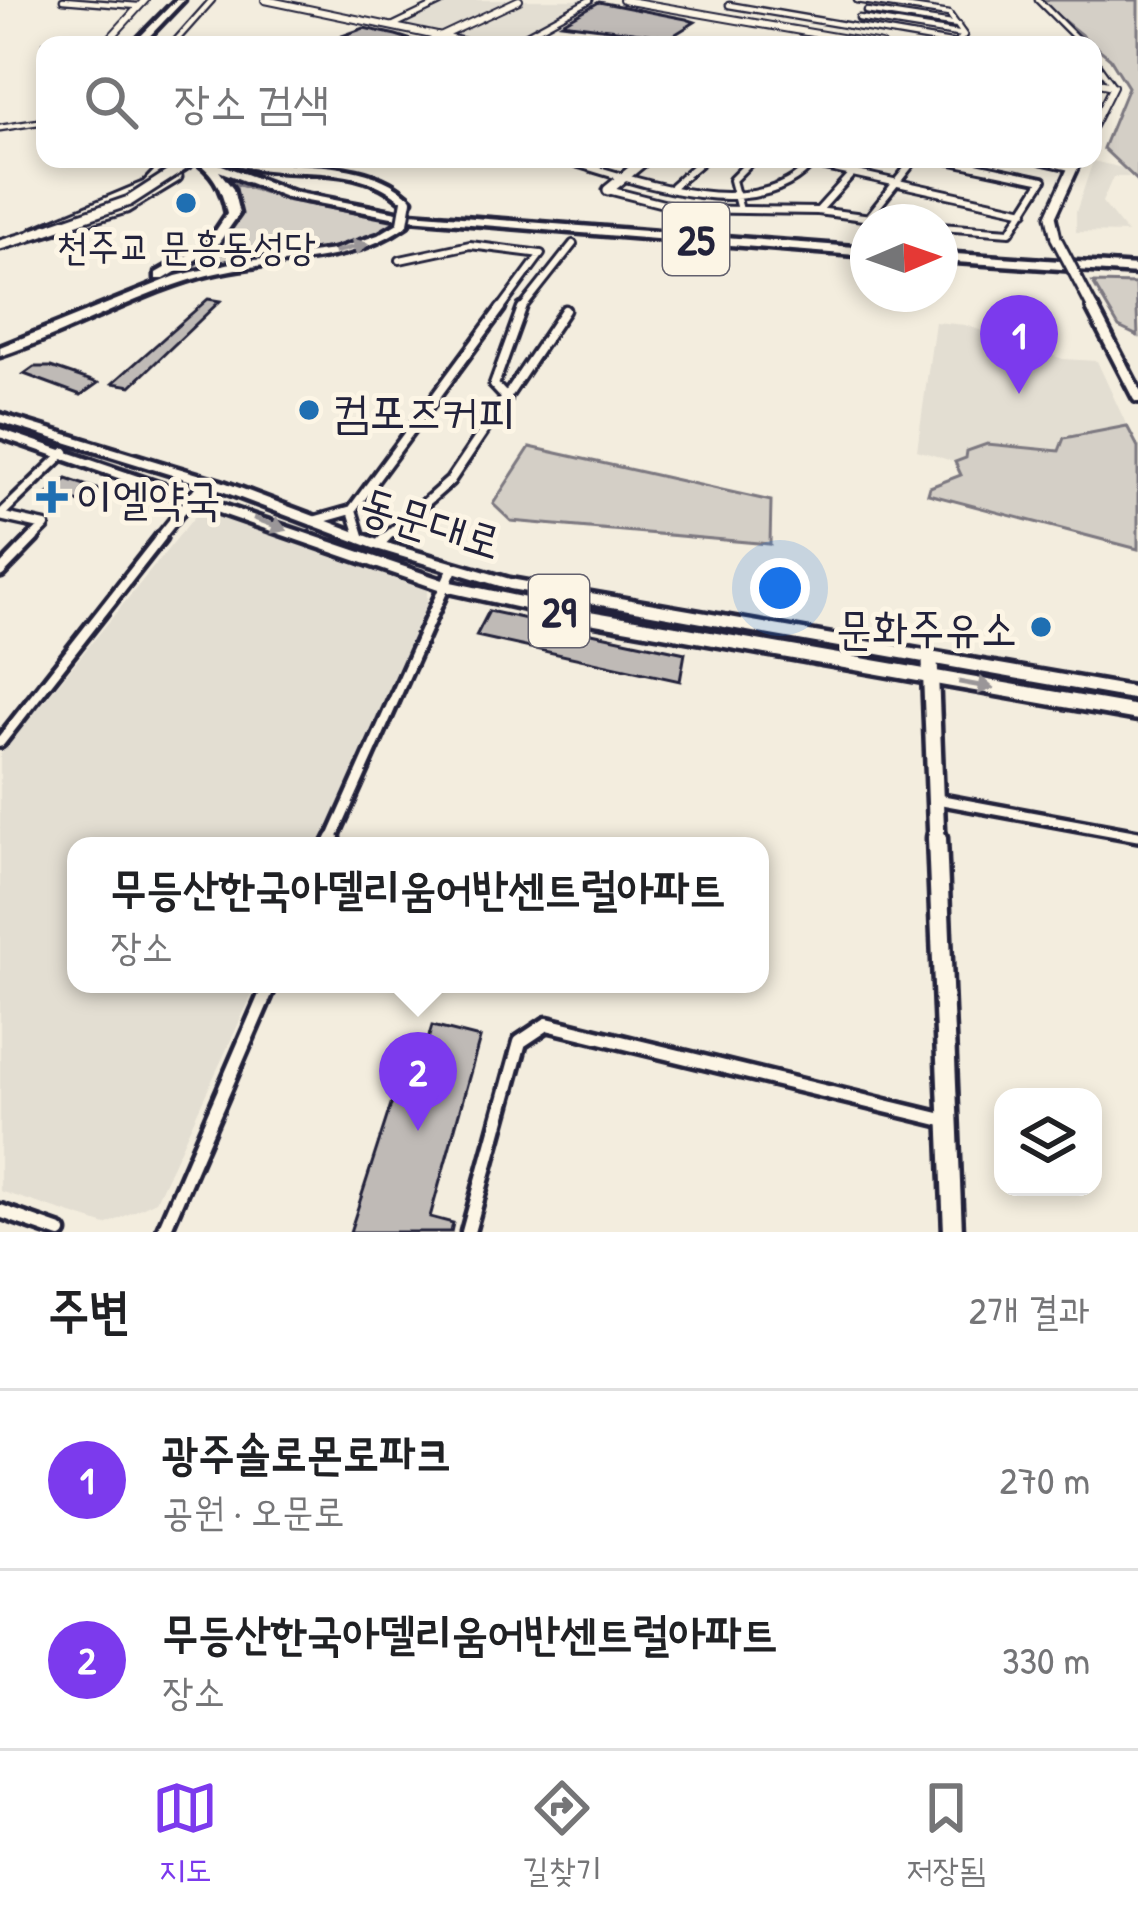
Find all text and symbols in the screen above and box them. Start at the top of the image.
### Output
search box [36,36,1102,168]
icon: search [78,69,144,135]
text: 장소 검색 [174,71,329,132]
marker: 천주교 문흥동성당 [173,190,199,216]
road number: 25 [663,203,729,275]
north arrow [850,204,958,312]
place label: 천주교 문흥동성당 [56,219,316,272]
one-way arrow [333,238,370,257]
pin: 1 [980,295,1058,394]
place label: 컴포즈커피 [333,380,514,441]
marker: 컴포즈커피 [296,397,322,423]
place label: 이엘약국 [76,467,221,528]
street label: 동문대로 [353,472,509,572]
marker: 이엘약국 [39,484,65,510]
one-way arrow [252,516,288,534]
your location [750,558,810,618]
road number: 29 [529,575,589,647]
place label: 문화주유소 [836,597,1017,658]
marker: 문화주유소 [1028,614,1054,640]
one-way arrow [958,675,995,694]
popup [67,837,769,993]
text: 무등산한국아델리움어반센트럴아파트 [110,857,726,918]
text: 장소 [110,919,173,972]
pin: 2 [379,1032,457,1131]
map controls [994,1088,1102,1196]
button: layers [994,1088,1102,1196]
text: 주변 [48,1275,130,1344]
text: 2개 결과 [969,1283,1090,1336]
text: 광주솔로몬로파크 [162,1422,452,1483]
text: 1 [80,1453,94,1506]
text: 270 m [999,1453,1090,1506]
text: 공원 · 오문로 [162,1484,345,1537]
text: 무등산한국아델리움어반센트럴아파트 [162,1602,778,1663]
text: 2 [78,1633,96,1686]
text: 330 m [1002,1633,1090,1686]
text: 장소 [162,1664,225,1717]
tab: 지도 [152,1775,218,1892]
tab: 길찾기 [522,1775,602,1892]
tab: 저장됨 [906,1775,986,1892]

